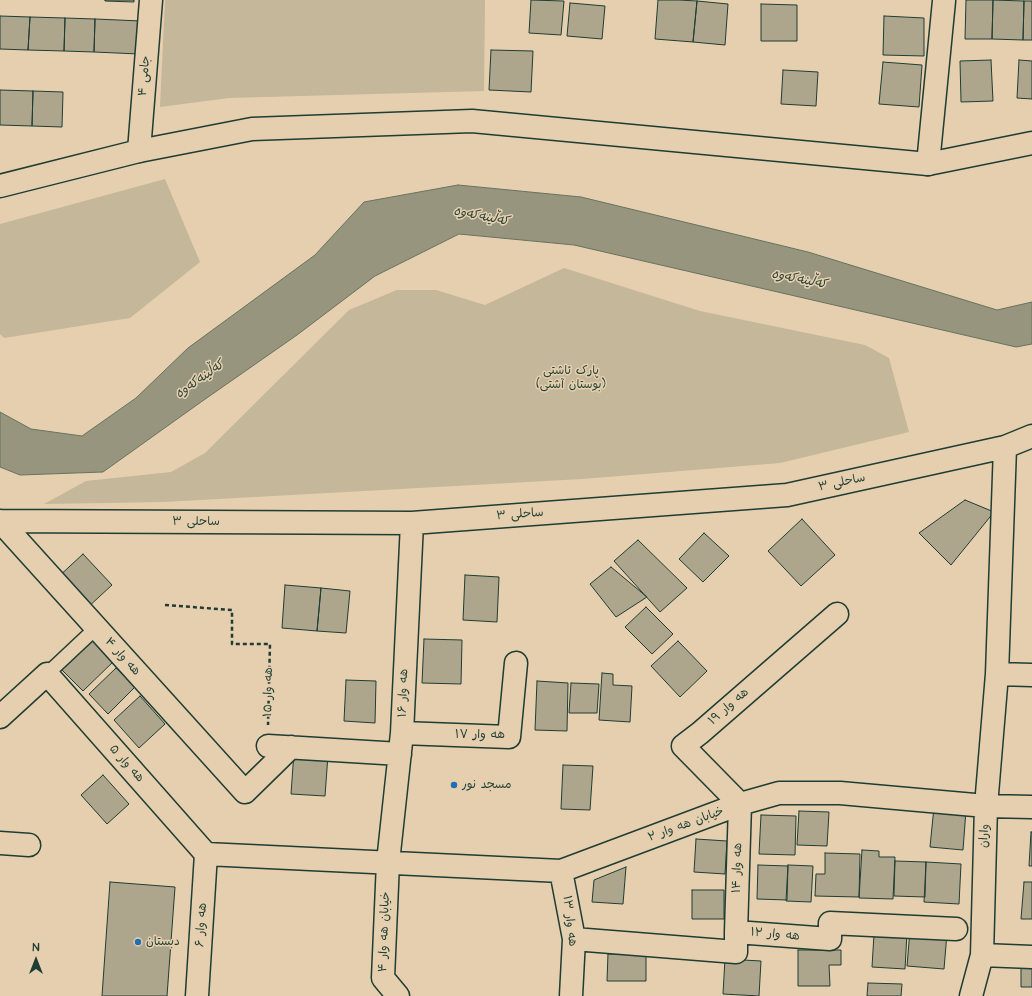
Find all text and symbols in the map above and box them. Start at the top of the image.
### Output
street label: جامی ۴ [136,55,154,97]
water label: کەڵینەکەوە [452,204,510,230]
water label: کەڵینەکەوە [770,267,828,293]
water label: کەڵینەکەوە [173,358,227,402]
park label: پارک ئاشتی (بوستان آشتی) [536,364,606,392]
street label: ساحلی ۳ [817,471,867,495]
street label: ساحلی ۳ [496,506,544,524]
street label: ساحلی ۳ [172,515,220,529]
street label: هه وار ۴ [101,635,143,679]
street label: هه وار ۱۵ [261,667,277,717]
street label: هه وار ۱۶ [396,668,412,718]
street label: هه وار ۱۹ [706,686,752,728]
street label: هه وار ۱۷ [455,728,505,742]
street label: هه وار ۵ [105,742,147,786]
place label: مسجد نور [462,778,512,792]
marker: مسجد نور [449,780,459,790]
street label: خیابان هه وار ۲ [646,805,726,845]
street label: واران [977,824,993,848]
street label: هه وار ۱۴ [730,843,746,893]
street label: خیابان هه وار ۴ [376,892,394,972]
street label: هه وار ۱۳ [559,895,579,947]
street label: هه وار ۶ [193,902,211,948]
street label: هه وار ۱۲ [750,926,800,944]
place label: دبستان [146,935,180,949]
marker: دبستان [133,937,143,947]
north arrow [16,940,56,980]
text: N [33,940,39,955]

